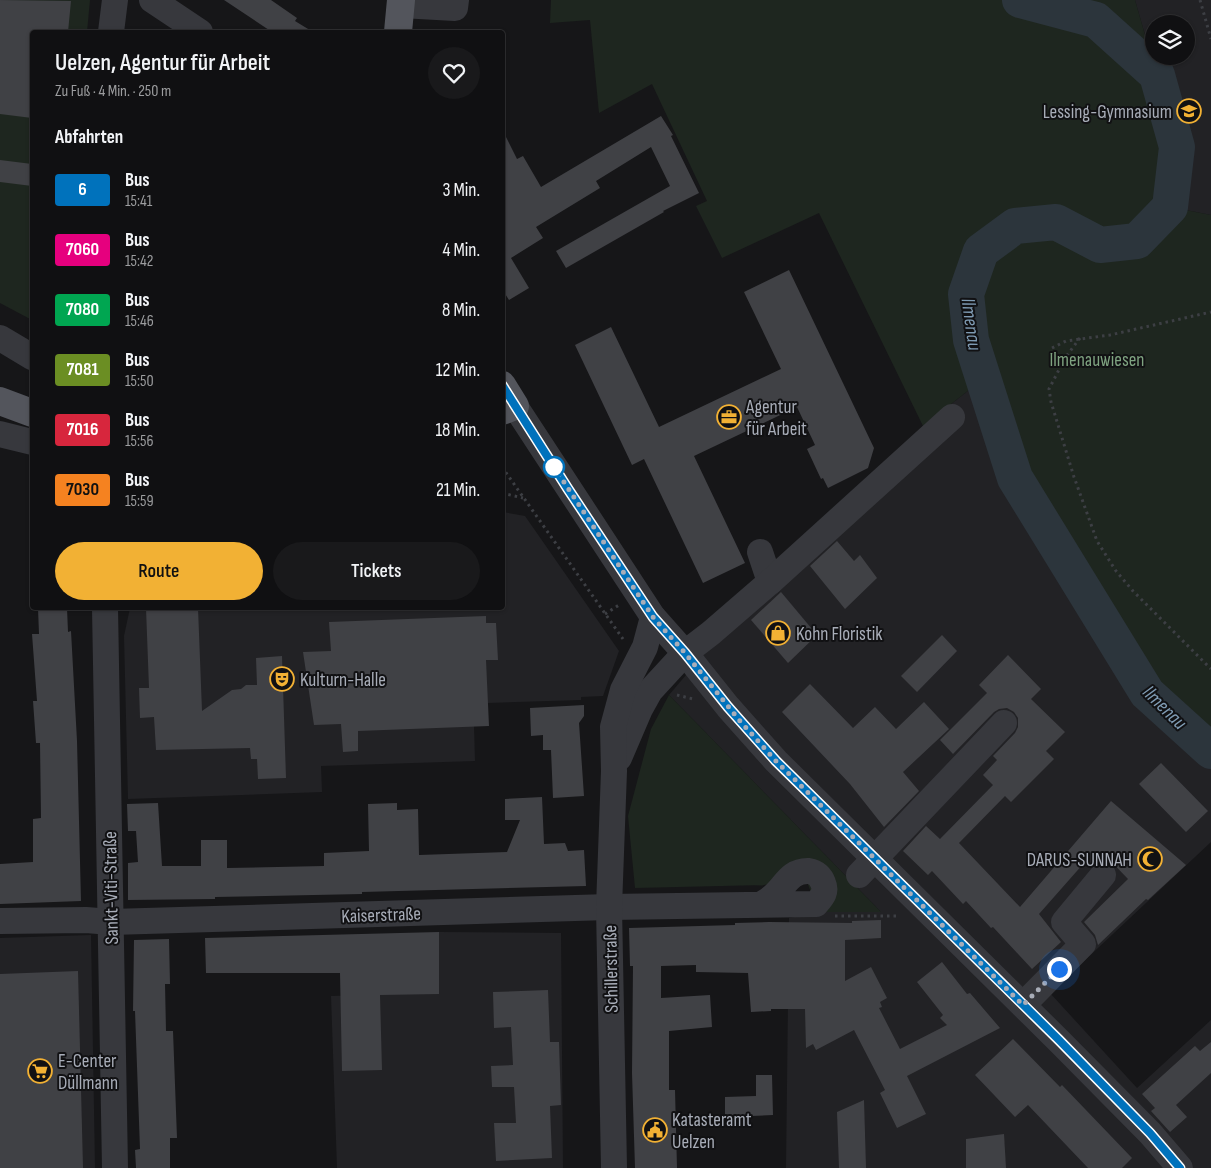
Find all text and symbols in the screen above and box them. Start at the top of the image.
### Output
map controls [1145,15,1195,65]
button: layers [1145,15,1195,65]
button: heart [428,47,480,99]
text: Uelzen, Agentur für Arbeit [55,48,270,77]
text: Zu Fuß · 4 Min. · 250 m [55,82,171,101]
school or university icon: Lessing-Gymnasium [1176,98,1202,124]
place label: Lessing-Gymnasium [1043,101,1172,124]
text: Abfahrten [55,126,123,149]
text: Bus [125,169,150,192]
text: 6 [78,179,87,200]
text: 3 Min. [442,179,480,202]
text: 15:41 [125,192,152,211]
text: Bus [125,229,150,252]
text: 7060 [66,239,99,260]
text: 4 Min. [442,239,480,262]
text: 15:42 [125,252,153,271]
text: Bus [125,289,150,312]
water label: Ilmenau [955,296,987,353]
text: 7080 [66,299,99,320]
text: 8 Min. [442,299,480,322]
text: 15:46 [125,312,154,331]
text: Bus [125,349,150,372]
park label: Ilmenauwiesen [1049,349,1145,372]
text: 7081 [67,359,98,380]
text: 12 Min. [436,359,480,382]
text: 15:50 [125,372,154,391]
place label: Agentur für Arbeit [745,396,807,441]
office icon: Agentur für Arbeit [716,404,742,430]
text: Bus [125,409,150,432]
text: 7016 [67,419,98,440]
text: 18 Min. [435,419,480,442]
text: 15:56 [125,432,153,451]
unlabelled marker [543,456,565,478]
text: Bus [125,469,150,492]
text: 7030 [66,479,99,500]
text: 21 Min. [436,479,480,502]
text: 15:59 [125,492,154,511]
button: Route [55,542,263,600]
button: Tickets [273,542,480,600]
shop icon: Kohn Floristik [765,620,791,646]
place label: Kohn Floristik [796,623,883,646]
theatre icon: Kulturn-Halle [269,666,295,692]
place label: Kulturn-Halle [300,669,386,692]
water label: Ilmenau [1137,681,1192,735]
street label: Sankt-Viti-Straße [99,831,124,945]
mosque icon: DARUS-SUNNAH [1137,846,1163,872]
place label: DARUS-SUNNAH [1027,849,1132,872]
street label: Kaiserstraße [341,903,421,928]
street label: Schillerstraße [599,925,624,1013]
your location [1047,957,1072,982]
place label: E-Center Düllmann [58,1050,118,1095]
supermarket icon: E-Center Düllmann [27,1058,53,1084]
place label: Katasteramt Uelzen [672,1109,752,1154]
public building icon: Katasteramt Uelzen [642,1117,668,1143]

